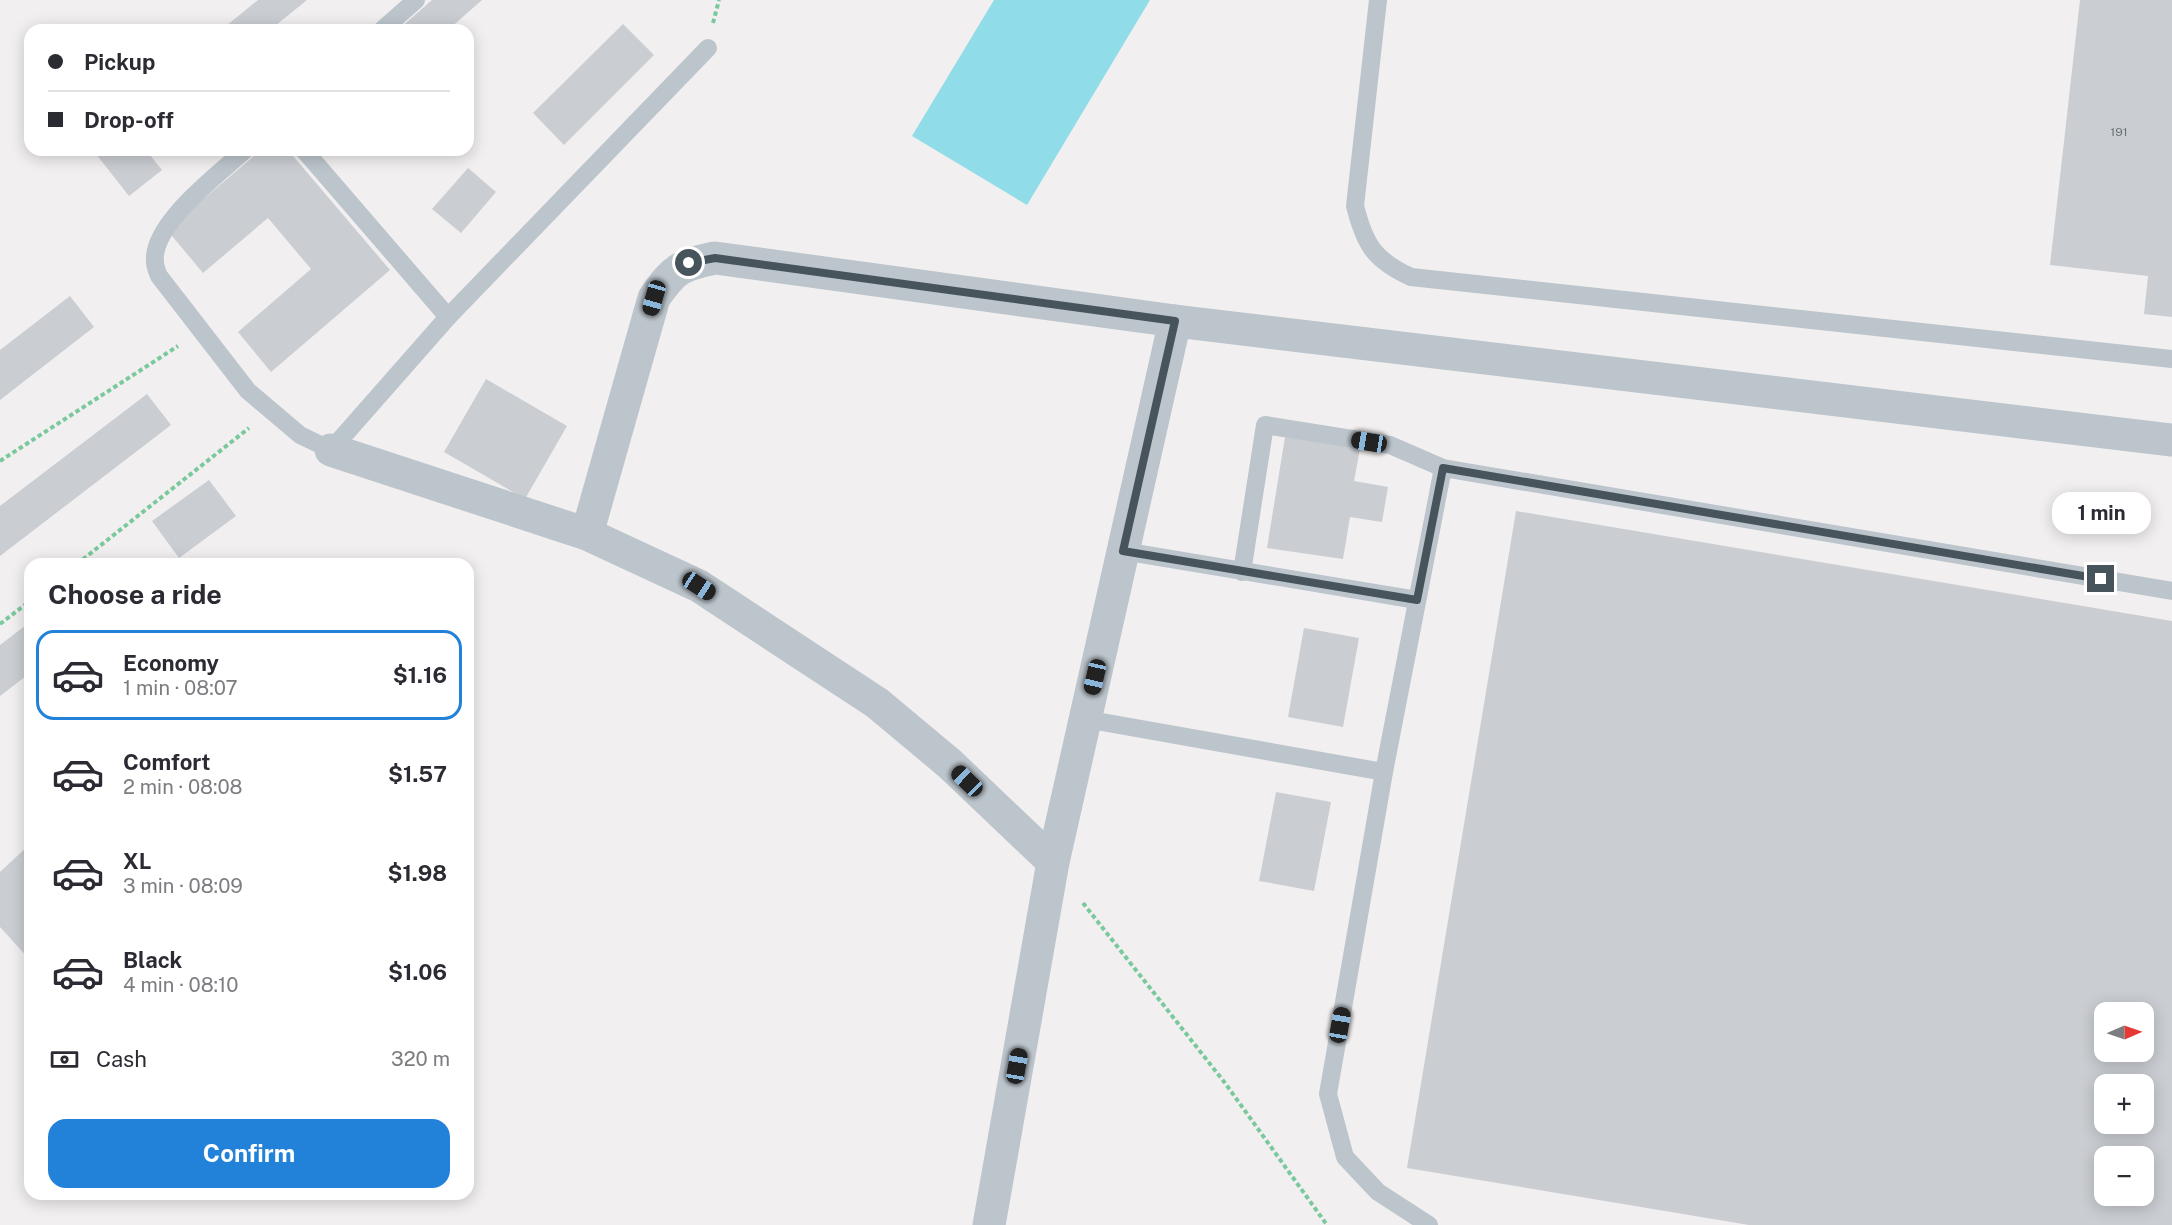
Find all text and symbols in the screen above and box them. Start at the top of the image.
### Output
text: Pickup [84,49,155,75]
text: Drop-off [84,107,174,133]
house number: 191 [2110,125,2128,139]
route start [675,249,702,276]
car [640,278,668,318]
car [1350,430,1388,454]
callout: 1 min [2052,492,2150,534]
text: 1 min [2077,501,2126,525]
route end [2087,565,2114,592]
car [679,569,719,603]
text: Choose a ride [48,578,222,610]
icon: car [51,648,105,702]
text: Economy [123,650,219,676]
car [1082,657,1108,697]
text: $1.16 [393,662,447,688]
text: 1 min · 08:07 [123,676,238,700]
icon: car [51,747,105,801]
text: Comfort [123,749,210,775]
text: $1.57 [388,761,447,787]
car [948,762,986,800]
text: 2 min · 08:08 [123,775,243,799]
icon: car [51,846,105,900]
text: XL [123,848,151,874]
text: $1.98 [387,860,447,886]
text: 3 min · 08:09 [123,874,243,898]
icon: car [51,945,105,999]
text: Black [123,947,182,973]
text: $1.06 [388,959,447,985]
text: 4 min · 08:10 [123,973,238,997]
north arrow [2094,1002,2154,1062]
map controls [2094,1002,2154,1206]
car [1328,1006,1352,1044]
icon: cash [48,1043,81,1076]
text: Cash [96,1046,147,1072]
text: 320 m [391,1047,450,1071]
car [1005,1047,1029,1085]
button: + [2094,1074,2154,1134]
button: Confirm [48,1119,450,1188]
button: − [2094,1146,2154,1206]

